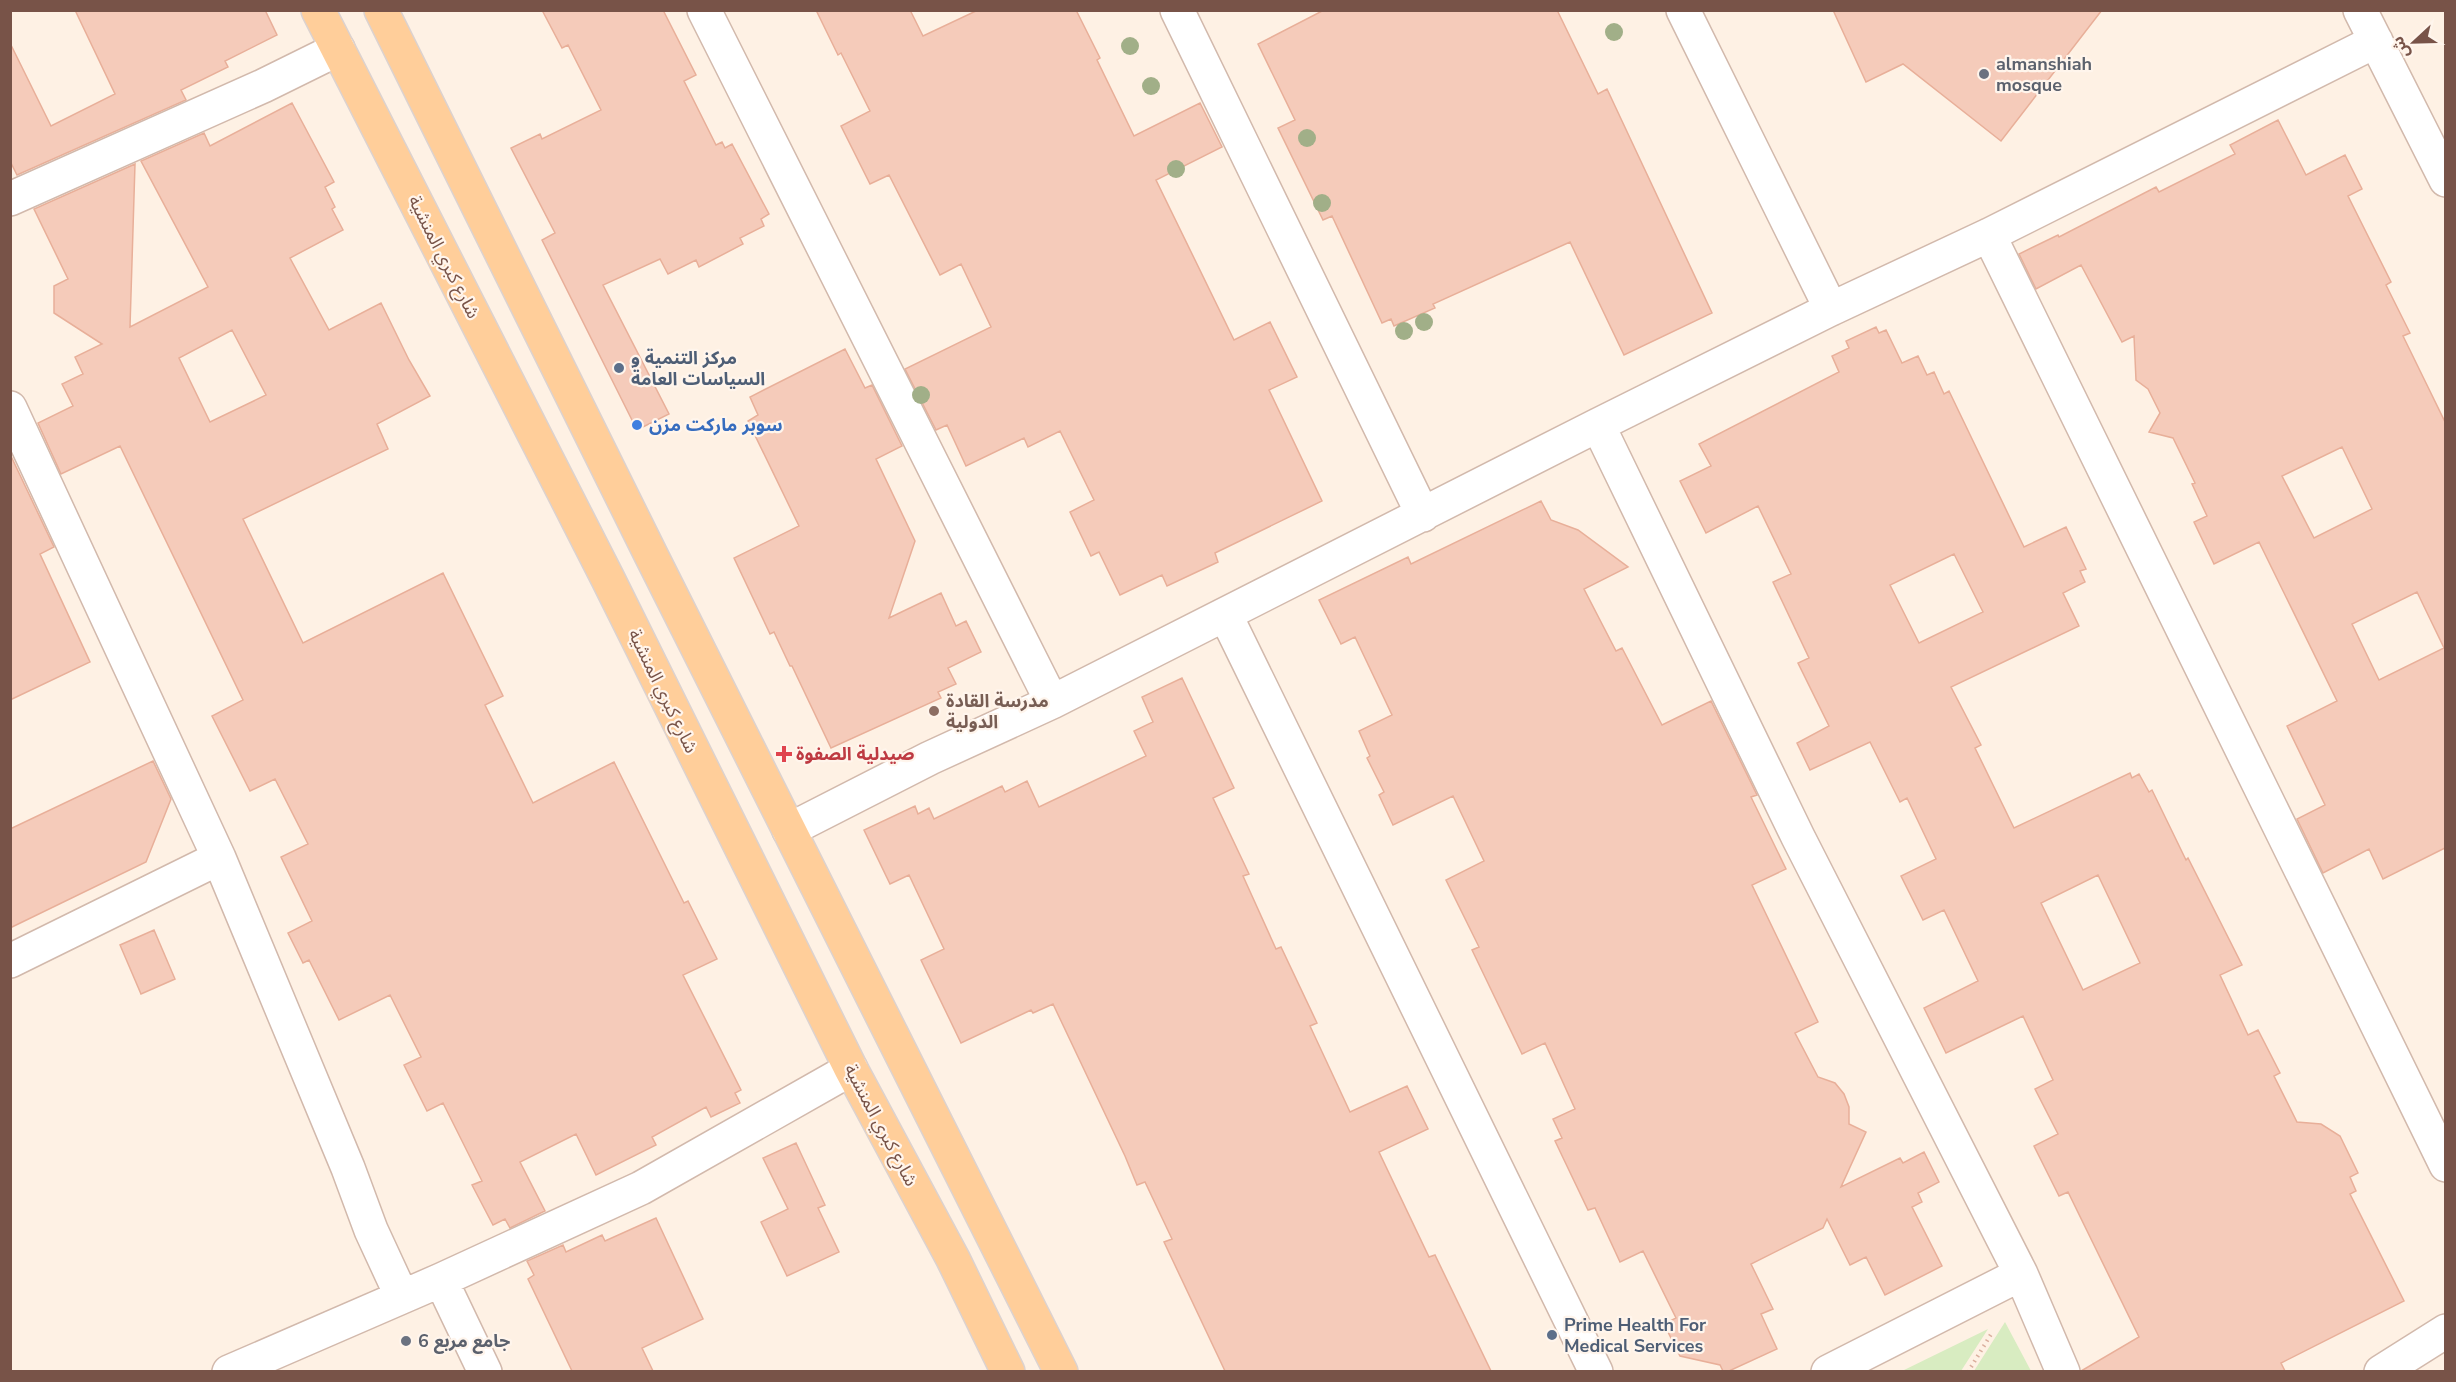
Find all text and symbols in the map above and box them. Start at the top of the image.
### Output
north arrow [2384,12,2444,72]
text: ش [2387,33,2415,62]
place label: almanshiah mosque [1996,52,2092,97]
marker: almanshiah mosque [1977,67,1991,81]
street label: شارع كبري المنشية [401,191,485,324]
place label: مركز التنمية و السياسات العامة [631,346,765,391]
marker: مركز التنمية و السياسات العامة [612,361,626,375]
place label: سوبر ماركت مزن [649,413,783,437]
marker: سوبر ماركت مزن [630,418,644,432]
street label: شارع كبري المنشية [621,625,703,758]
place label: مدرسة القادة الدولية [946,689,1049,734]
marker: مدرسة القادة الدولية [927,704,941,718]
place label: صيدلية الصفوة [796,742,915,766]
marker: صيدلية الصفوة [777,747,791,761]
street label: شارع كبري المنشية [837,1060,923,1191]
place label: Prime Health For Medical Services [1564,1313,1706,1358]
marker: Prime Health For Medical Services [1545,1328,1559,1342]
place label: جامع مربع 6 [418,1329,510,1354]
marker: جامع مربع 6 [399,1334,413,1348]

